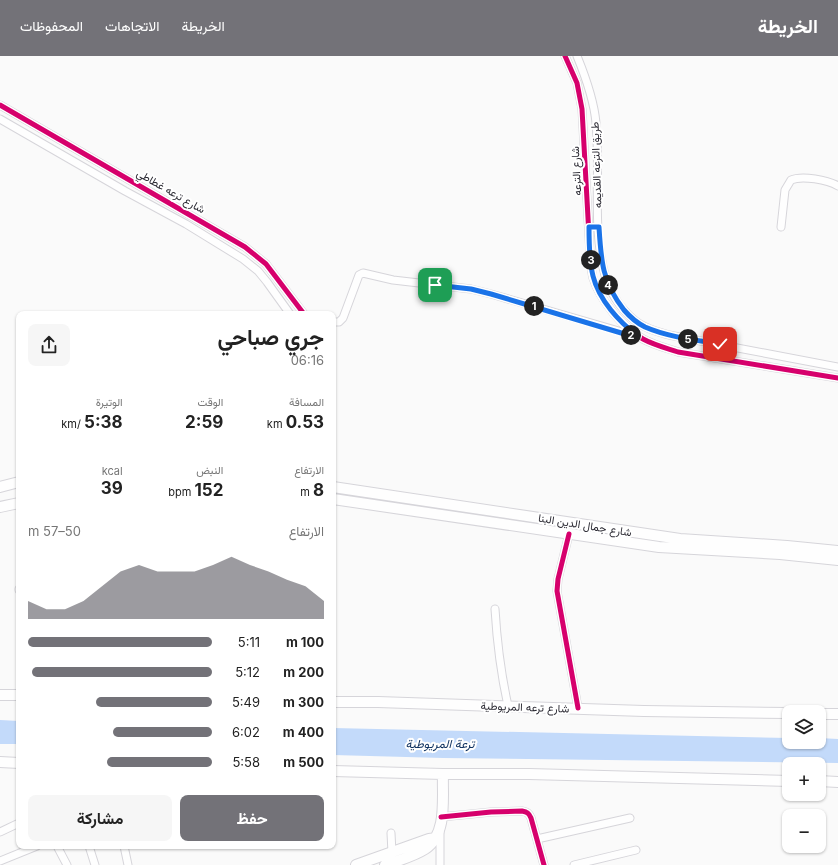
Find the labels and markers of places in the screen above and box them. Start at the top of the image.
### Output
pin: 3 [581,250,601,270]
pin [418,268,452,302]
pin: 4 [598,275,618,295]
pin: 1 [524,296,544,316]
pin: 2 [621,325,641,345]
pin [703,327,737,361]
pin: 5 [678,329,698,349]

